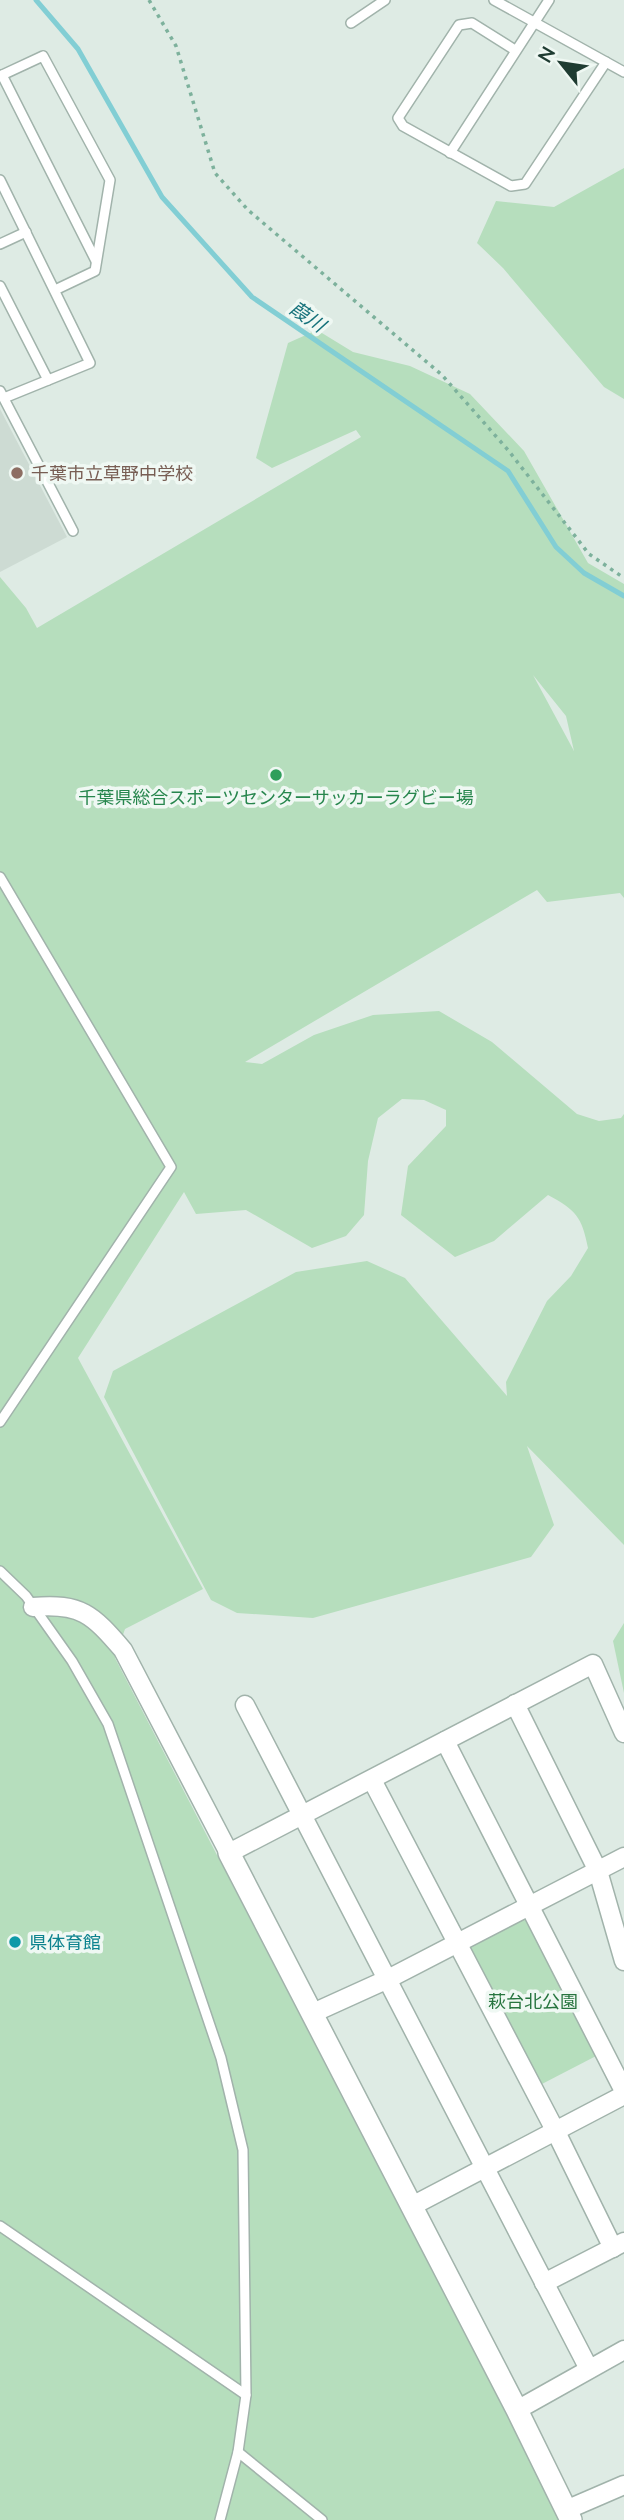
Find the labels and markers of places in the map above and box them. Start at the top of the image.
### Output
place label: 千葉市立草野中学校 [31,462,193,484]
marker: 千葉市立草野中学校 [9,465,25,481]
marker: 千葉県総合スポーツセンターサッカーラグビー場 [268,767,284,783]
place label: 千葉県総合スポーツセンターサッカーラグビー場 [78,786,474,808]
place label: 県体育館 [29,1931,101,1953]
marker: 県体育館 [7,1934,23,1950]

